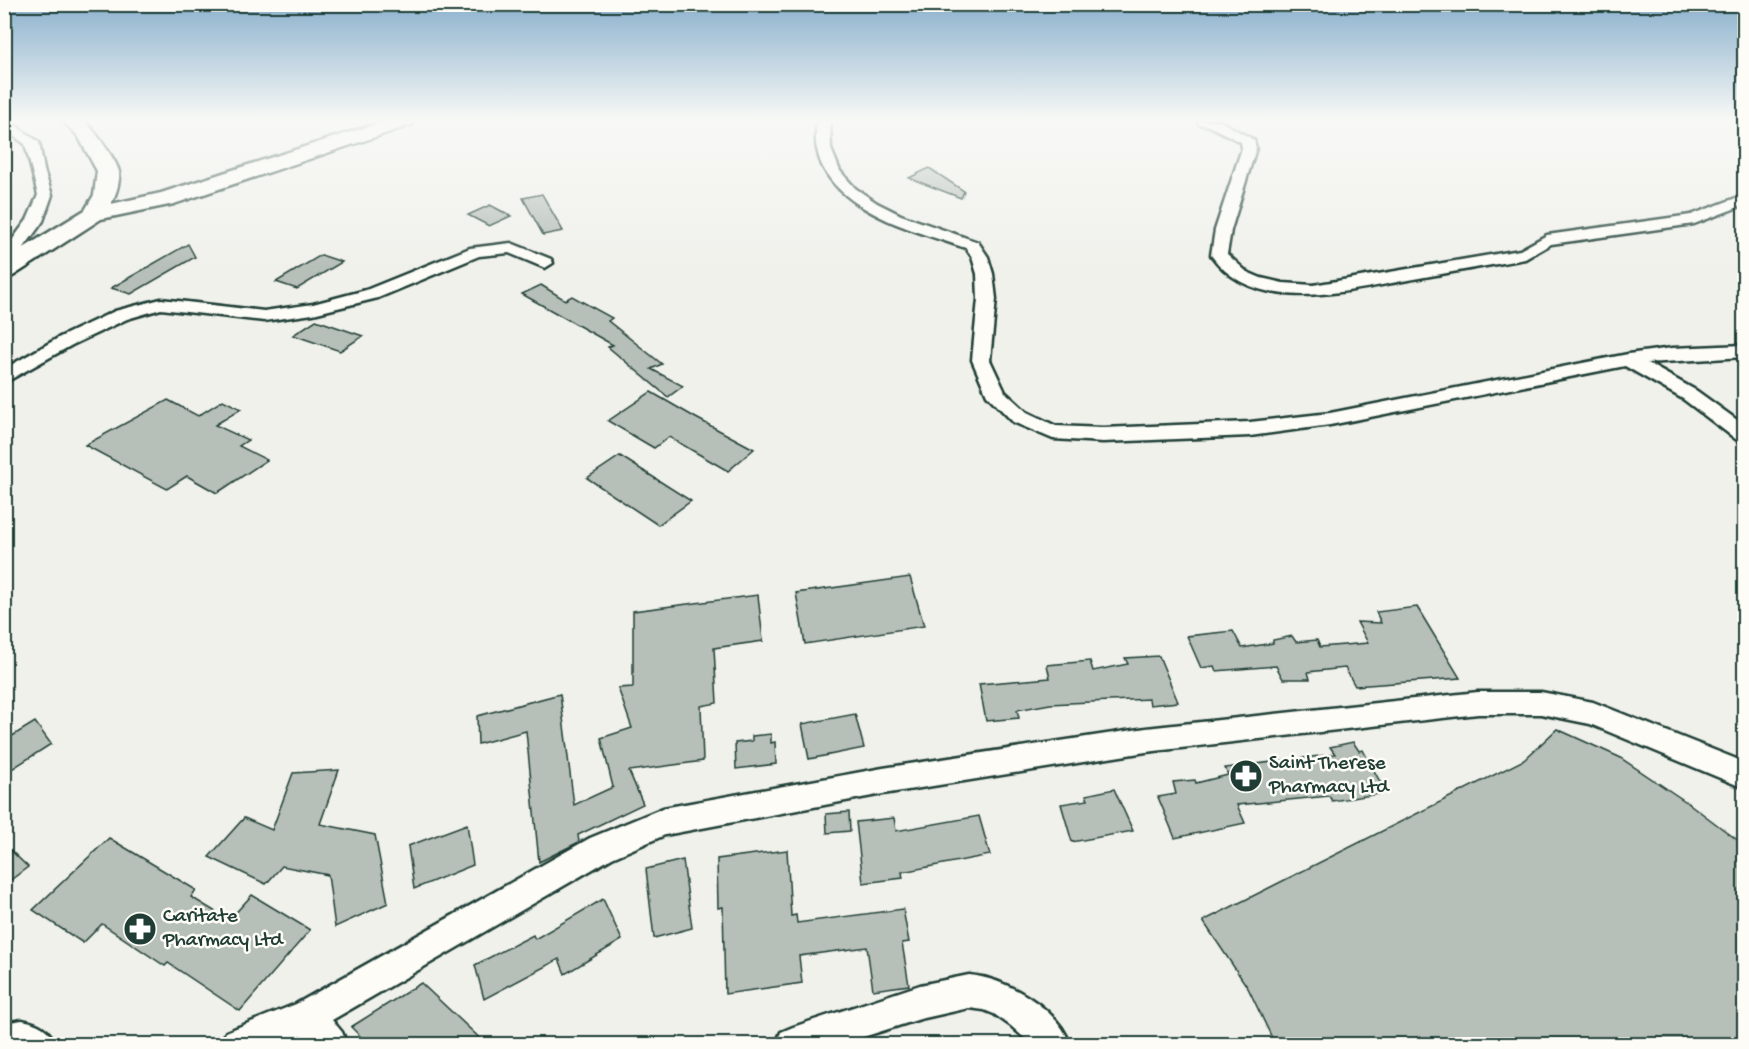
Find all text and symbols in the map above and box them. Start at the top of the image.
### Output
place label: Saint Therese Pharmacy Ltd [1268,752,1390,801]
pharmacy icon: Saint Therese Pharmacy Ltd [1228,758,1264,794]
place label: Caritate Pharmacy Ltd [162,905,284,954]
pharmacy icon: Caritate Pharmacy Ltd [122,911,158,947]

